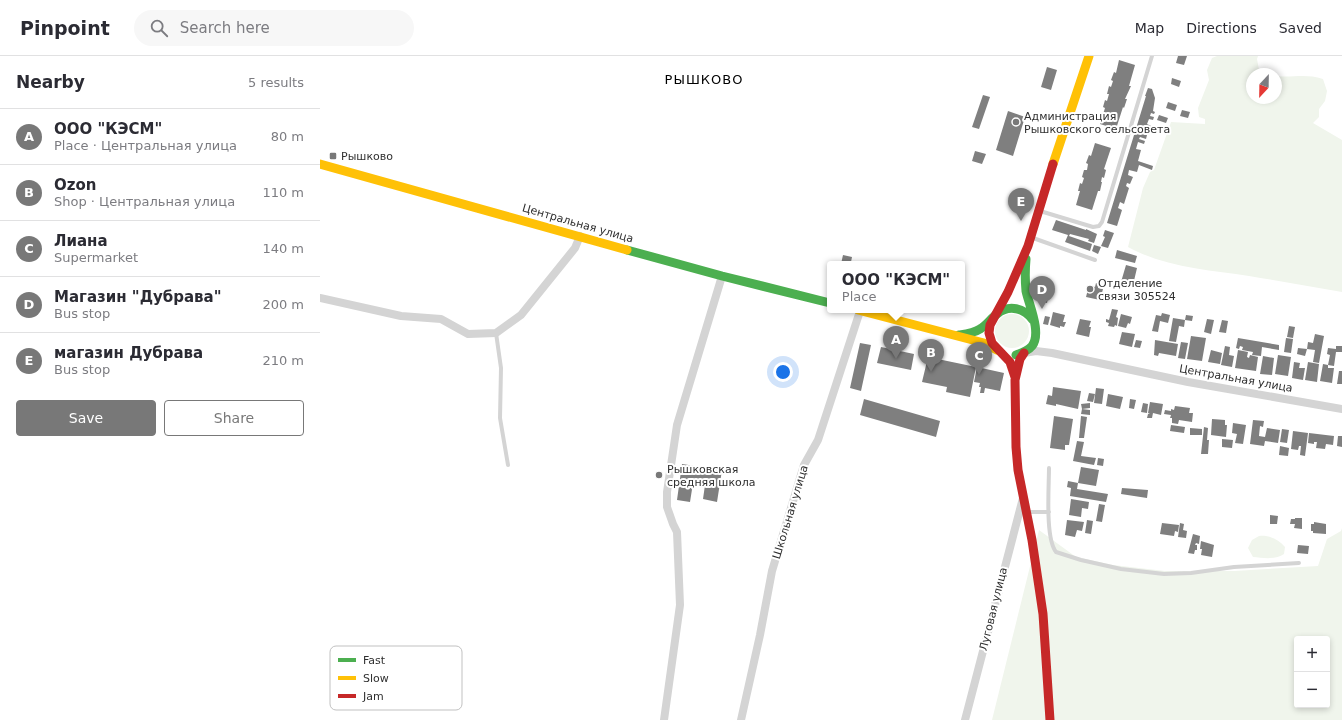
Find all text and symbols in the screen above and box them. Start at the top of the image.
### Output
search box [134,10,414,46]
text: Pinpoint [20,17,110,39]
icon: search [148,17,170,39]
text: Search here [180,19,270,37]
text: Map [1135,20,1164,36]
text: Directions [1186,20,1257,36]
text: Saved [1279,20,1322,36]
north arrow [1246,68,1282,104]
text: Nearby [16,72,85,92]
district label: РЫШКОВО [665,72,743,87]
text: 5 results [248,75,304,90]
place label: Администрация Рышковского сельсовета [1024,110,1170,136]
marker: Администрация Рышковского сельсовета [1011,117,1021,127]
text: ООО "КЭСМ" [54,120,162,138]
text: A [24,129,34,144]
text: 80 m [271,129,304,144]
text: Place · Центральная улица [54,138,237,153]
place label: Рышково [341,150,393,163]
marker: Рышково [328,151,338,161]
text: Ozon [54,176,96,194]
text: B [24,185,34,200]
text: 110 m [262,185,304,200]
pin: E [1008,188,1034,221]
text: Shop · Центральная улица [54,194,235,209]
street label: Центральная улица [521,201,635,246]
text: Лиана [54,232,108,250]
text: C [24,241,34,256]
text: 140 m [262,241,304,256]
text: Supermarket [54,250,138,265]
popup [827,261,965,313]
text: ООО "КЭСМ" [842,271,950,289]
pin: D [1029,276,1055,309]
place label: Отделение связи 305524 [1098,277,1176,303]
marker: Отделение связи 305524 [1085,284,1095,294]
text: Магазин "Дубрава" [54,288,222,306]
text: Place [842,289,876,304]
text: D [24,297,34,312]
text: 200 m [262,297,304,312]
text: Bus stop [54,306,110,321]
pin: A [883,326,909,359]
pin: B [918,339,944,372]
pin: C [966,342,992,375]
text: магазин Дубрава [54,344,203,362]
text: E [25,353,33,368]
text: 210 m [262,353,304,368]
text: Bus stop [54,362,110,377]
your location [773,362,793,382]
street label: Центральная улица [1178,362,1294,395]
button: Save [16,400,156,436]
button: Share [164,400,304,436]
place label: Рышковская средняя школа [667,463,756,489]
street label: Школьная улица [770,464,811,561]
marker: Рышковская средняя школа [654,470,664,480]
street label: Луговая улица [977,566,1010,652]
map controls [1294,636,1330,708]
button: + [1294,636,1330,672]
legend [330,646,462,710]
text: Fast [363,654,386,667]
text: Slow [363,672,389,685]
button: − [1294,672,1330,708]
text: Jam [362,690,384,703]

